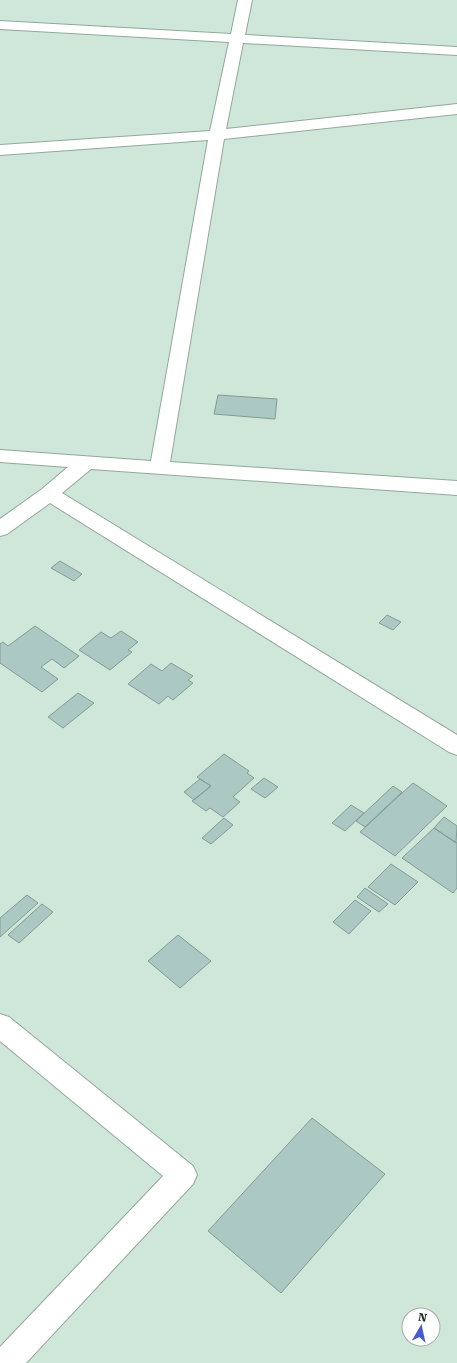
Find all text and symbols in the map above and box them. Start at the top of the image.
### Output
north arrow [401,1307,441,1347]
text: N [417,1311,428,1325]

